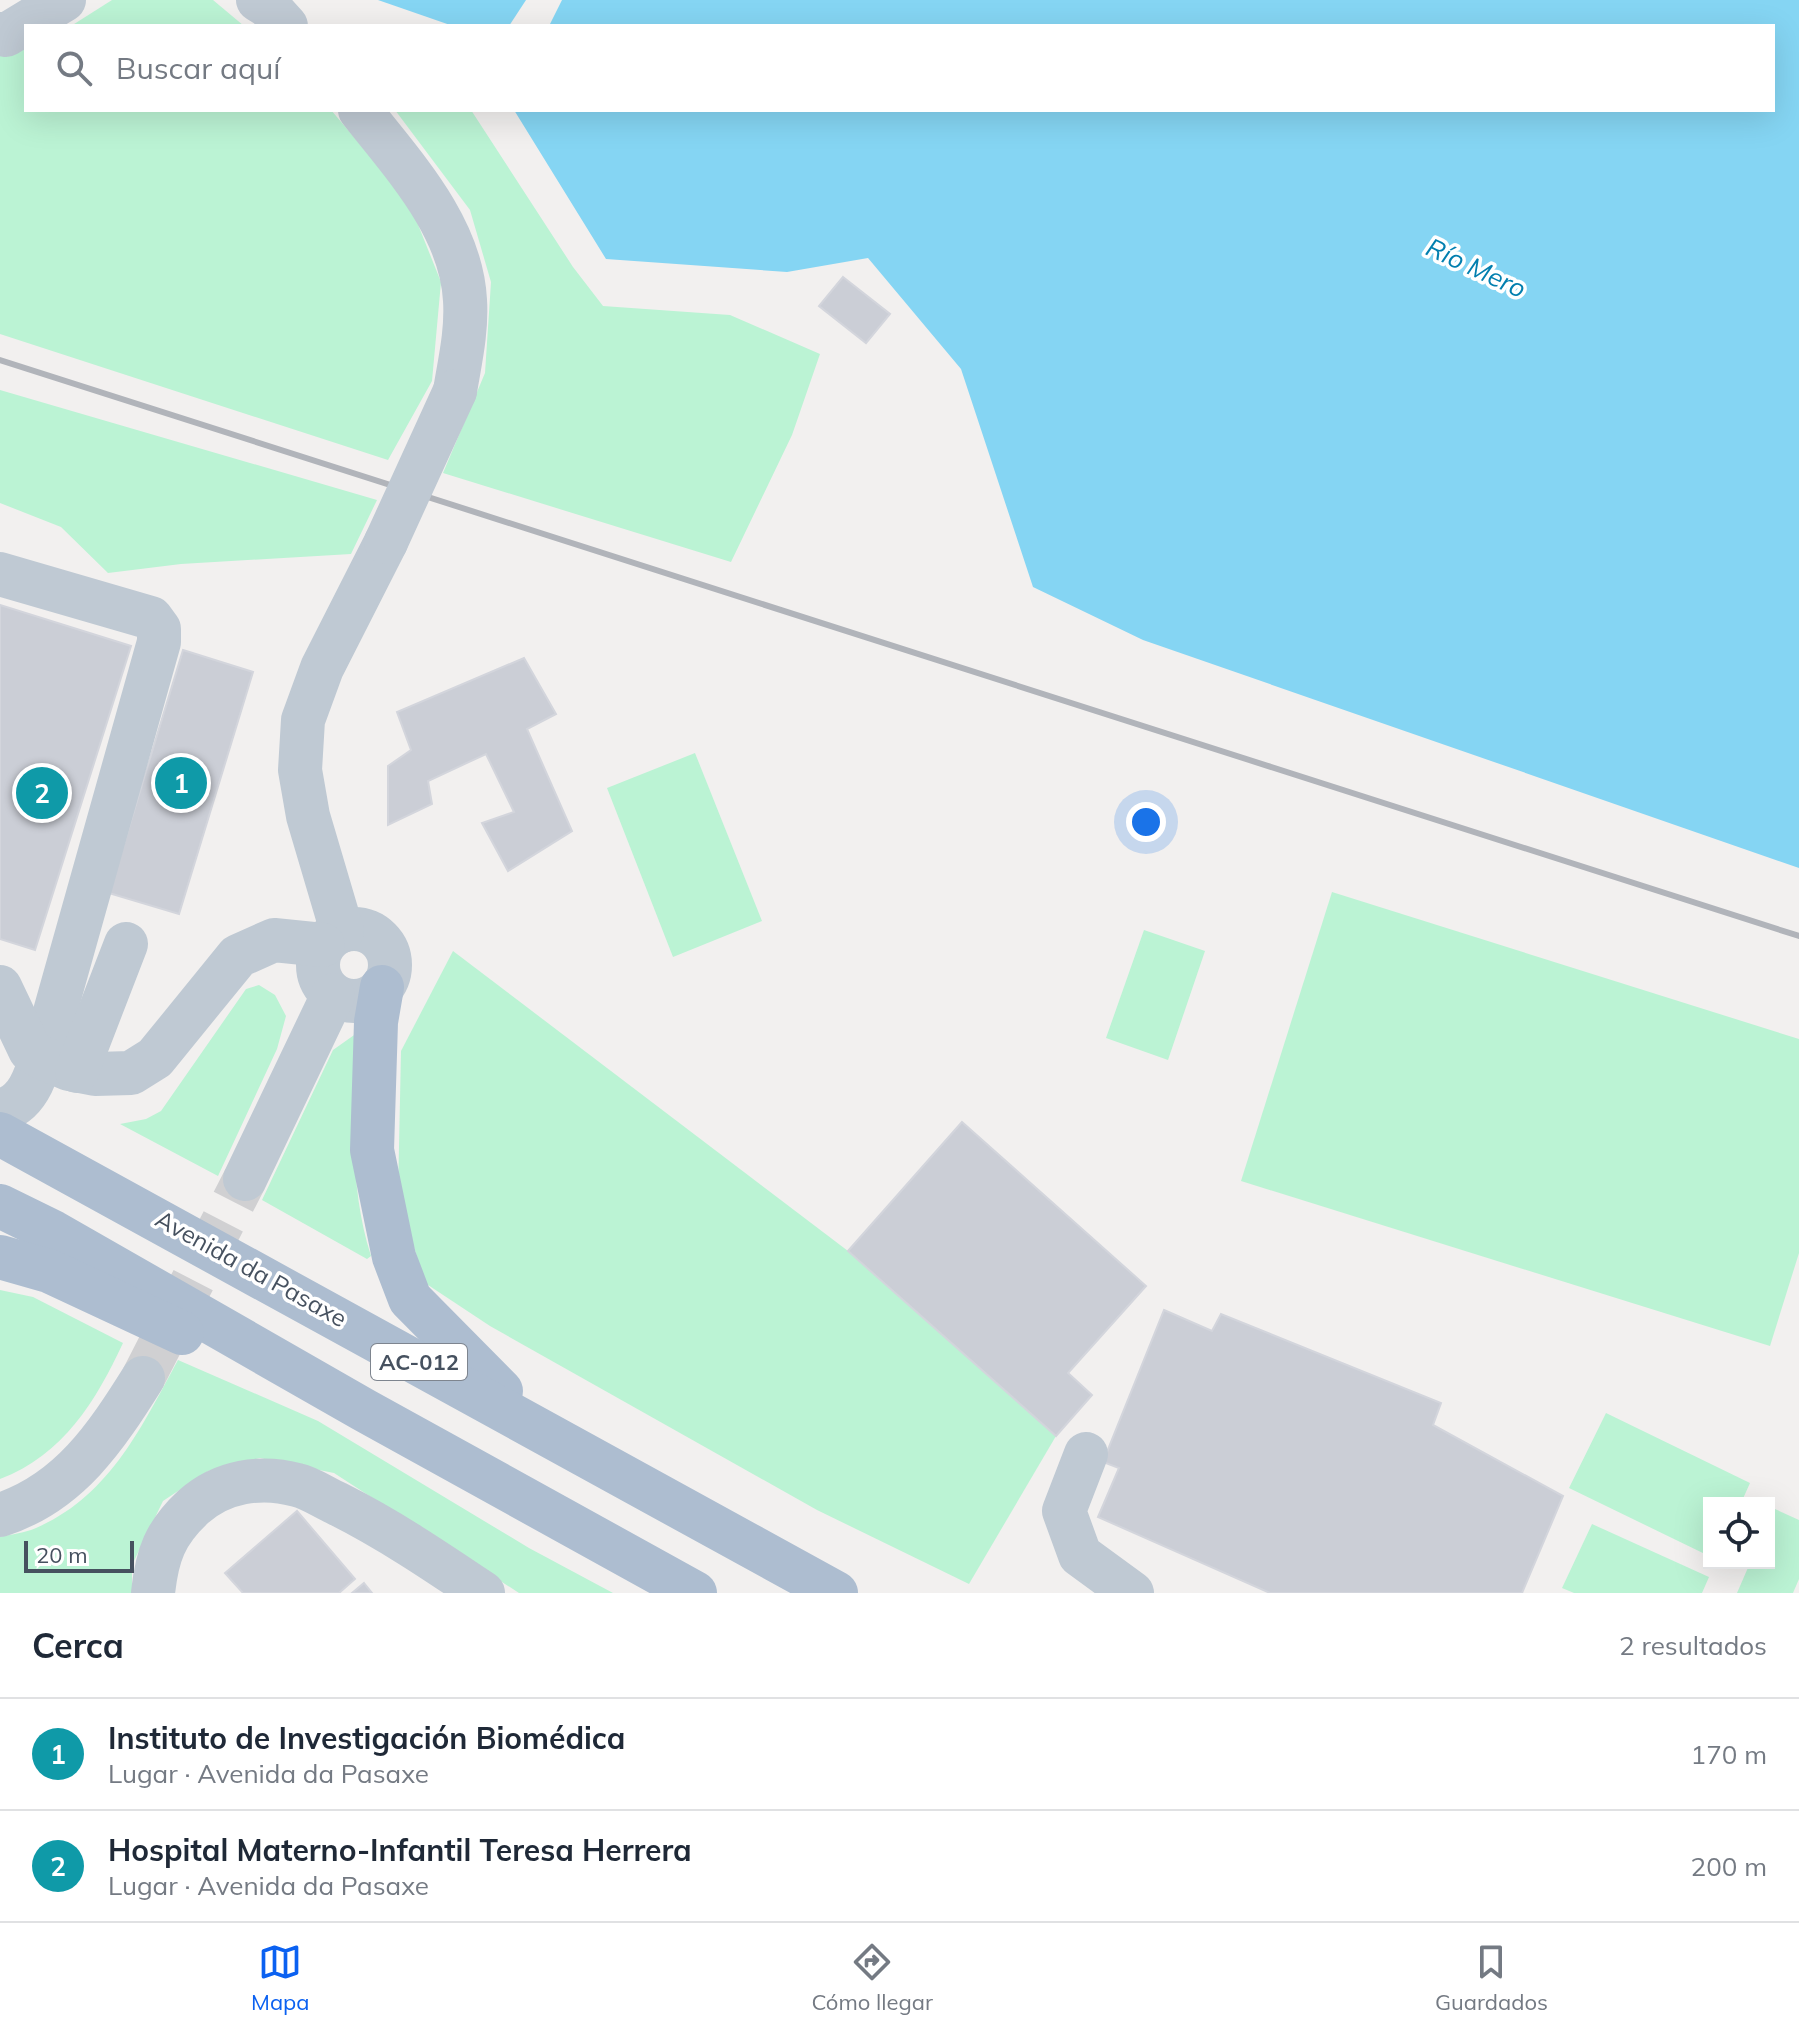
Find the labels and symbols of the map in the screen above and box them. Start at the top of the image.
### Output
water label: Río Mero [1421,230,1531,305]
pin: 1 [155,753,207,813]
pin: 2 [16,763,68,823]
your location [1126,802,1166,842]
street label: Avenida da Pasaxe [151,1203,352,1333]
road number: AC-012 [371,1344,467,1380]
scale bar [24,1537,134,1573]

